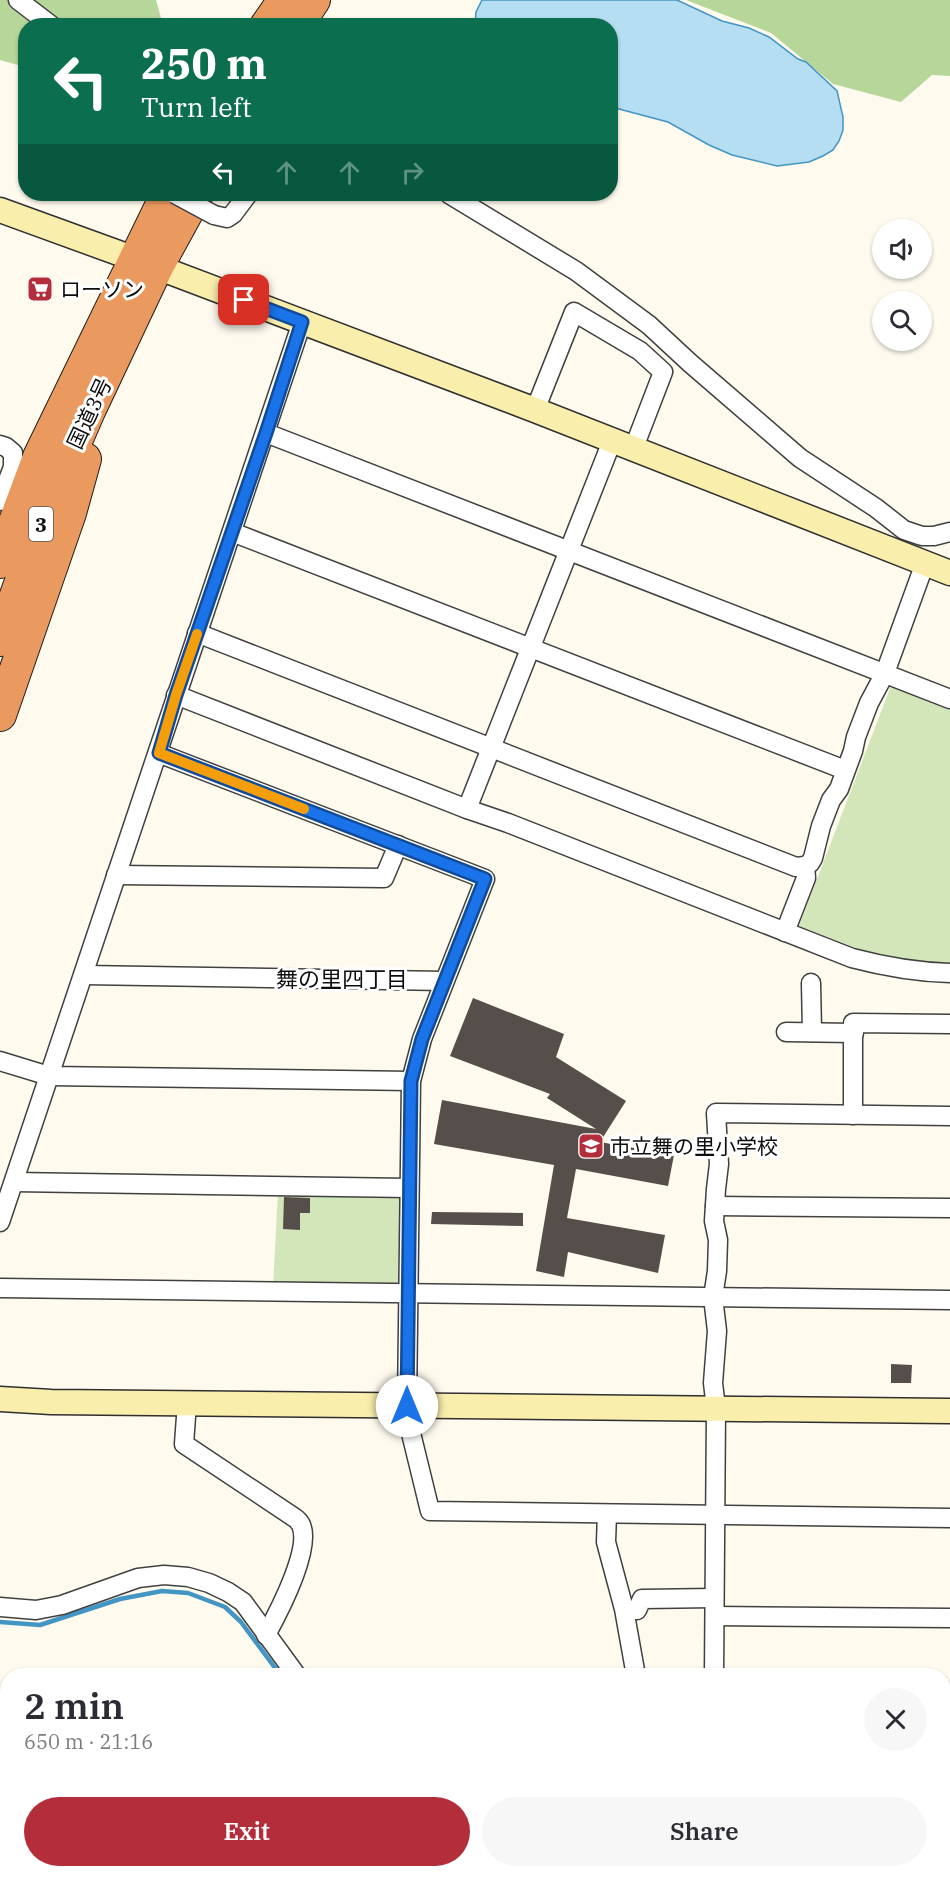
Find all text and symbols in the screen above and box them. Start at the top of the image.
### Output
text: 250 m [141,36,267,91]
icon: left [42,42,120,120]
text: Turn left [141,89,252,124]
icon: left [207,156,240,189]
icon: ahead [270,156,303,189]
icon: ahead [333,156,366,189]
icon: right [396,156,429,189]
map controls [872,219,932,351]
button: sound [872,219,932,279]
supermarket icon: ローソン [25,274,55,304]
pin [218,274,269,325]
place label: ローソン [60,275,144,303]
icon: arrive [227,283,260,316]
button: search [872,291,932,351]
street label: 国道3号 [60,373,118,453]
road number: 3 [29,507,53,541]
district label: 舞の里四丁目 [276,964,408,993]
school or university icon: 市立舞の里小学校 [576,1131,606,1161]
place label: 市立舞の里小学校 [610,1132,778,1160]
position arrow [375,1374,439,1438]
text: 2 min [24,1682,124,1729]
button: close [864,1688,927,1751]
text: 650 m · 21:16 [24,1728,153,1755]
button: Exit [24,1797,470,1866]
button: Share [482,1797,927,1866]

